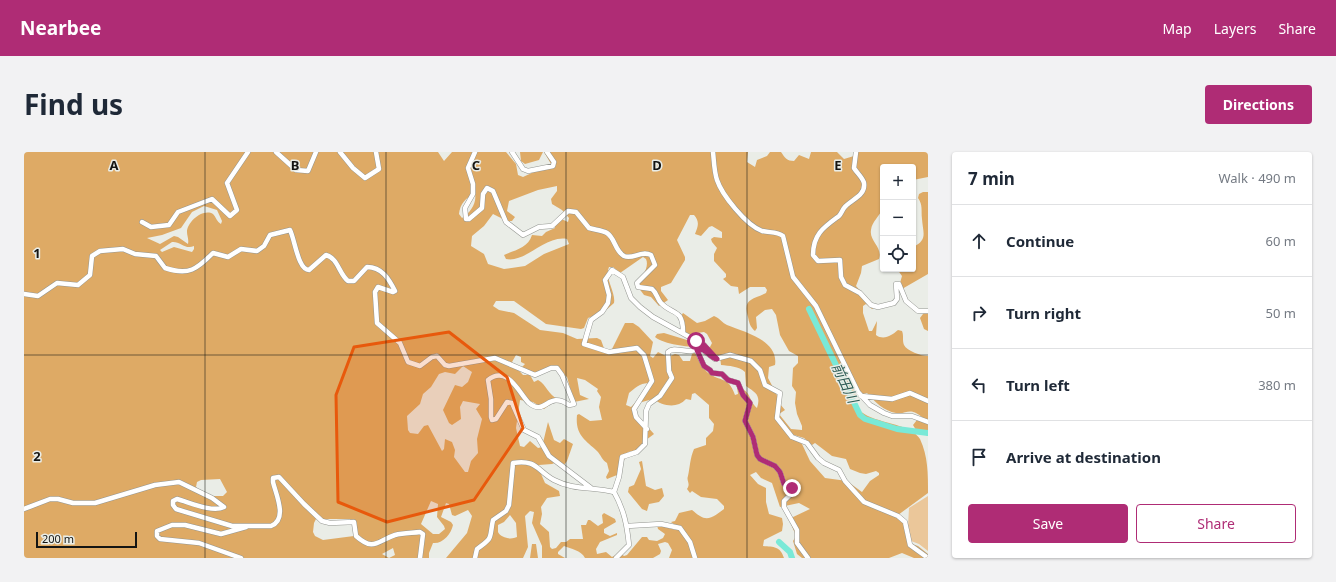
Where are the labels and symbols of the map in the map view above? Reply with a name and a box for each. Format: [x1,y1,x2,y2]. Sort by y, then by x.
text: A [110,156,119,174]
text: B [291,156,299,174]
text: C [472,156,480,174]
text: D [652,156,662,174]
text: E [834,156,842,174]
text: 1 [33,244,41,262]
route start [687,332,705,350]
water label: 前田川 [828,360,864,408]
text: 2 [33,447,41,465]
route end [783,479,801,497]
scale bar [36,530,137,549]

